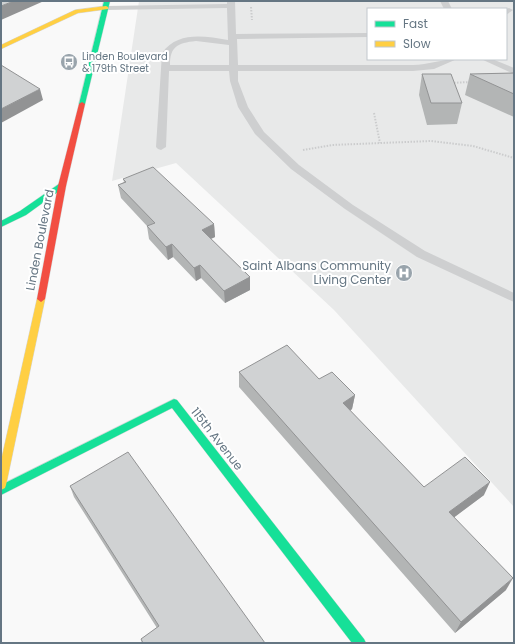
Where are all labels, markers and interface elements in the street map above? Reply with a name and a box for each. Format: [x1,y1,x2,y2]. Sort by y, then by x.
legend [367,8,507,60]
text: Fast [403,15,428,32]
text: Slow [403,35,431,52]
place label: Linden Boulevard & 179th Street [82,49,168,76]
bus stop icon: Linden Boulevard & 179th Street [59,52,79,72]
street label: Linden Boulevard [21,188,58,292]
place label: Saint Albans Community Living Center [242,257,392,288]
hospital icon: Saint Albans Community Living Center [394,263,414,283]
street label: 115th Avenue [187,404,247,474]

